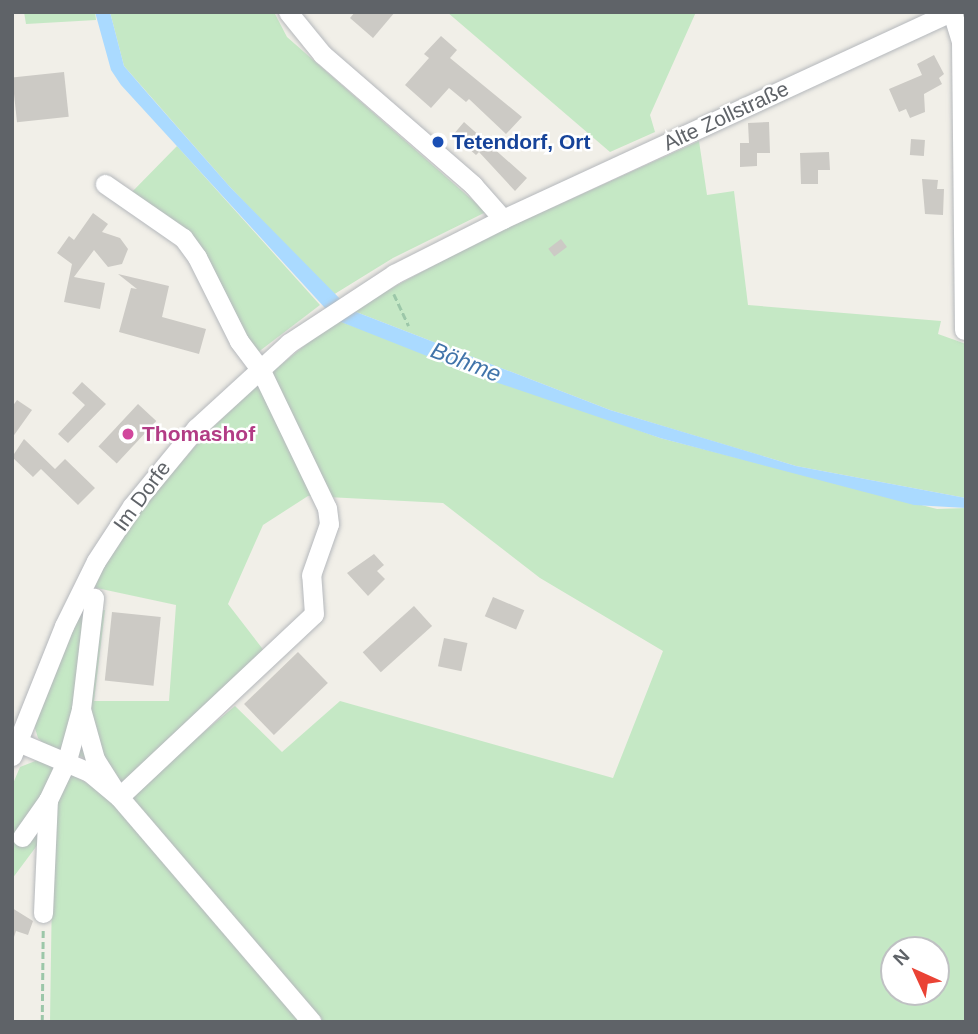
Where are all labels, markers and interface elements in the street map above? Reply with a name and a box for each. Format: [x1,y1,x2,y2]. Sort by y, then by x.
street label: Alte Zollstraße [659,76,793,156]
place label: Tetendorf, Ort [452,129,590,155]
marker: Tetendorf, Ort [430,134,446,150]
water label: Böhme [427,336,505,388]
place label: Thomashof [142,421,255,447]
marker: Thomashof [120,426,136,442]
street label: Im Dorfe [108,456,176,536]
north arrow [880,936,950,1006]
text: N [889,945,913,969]

